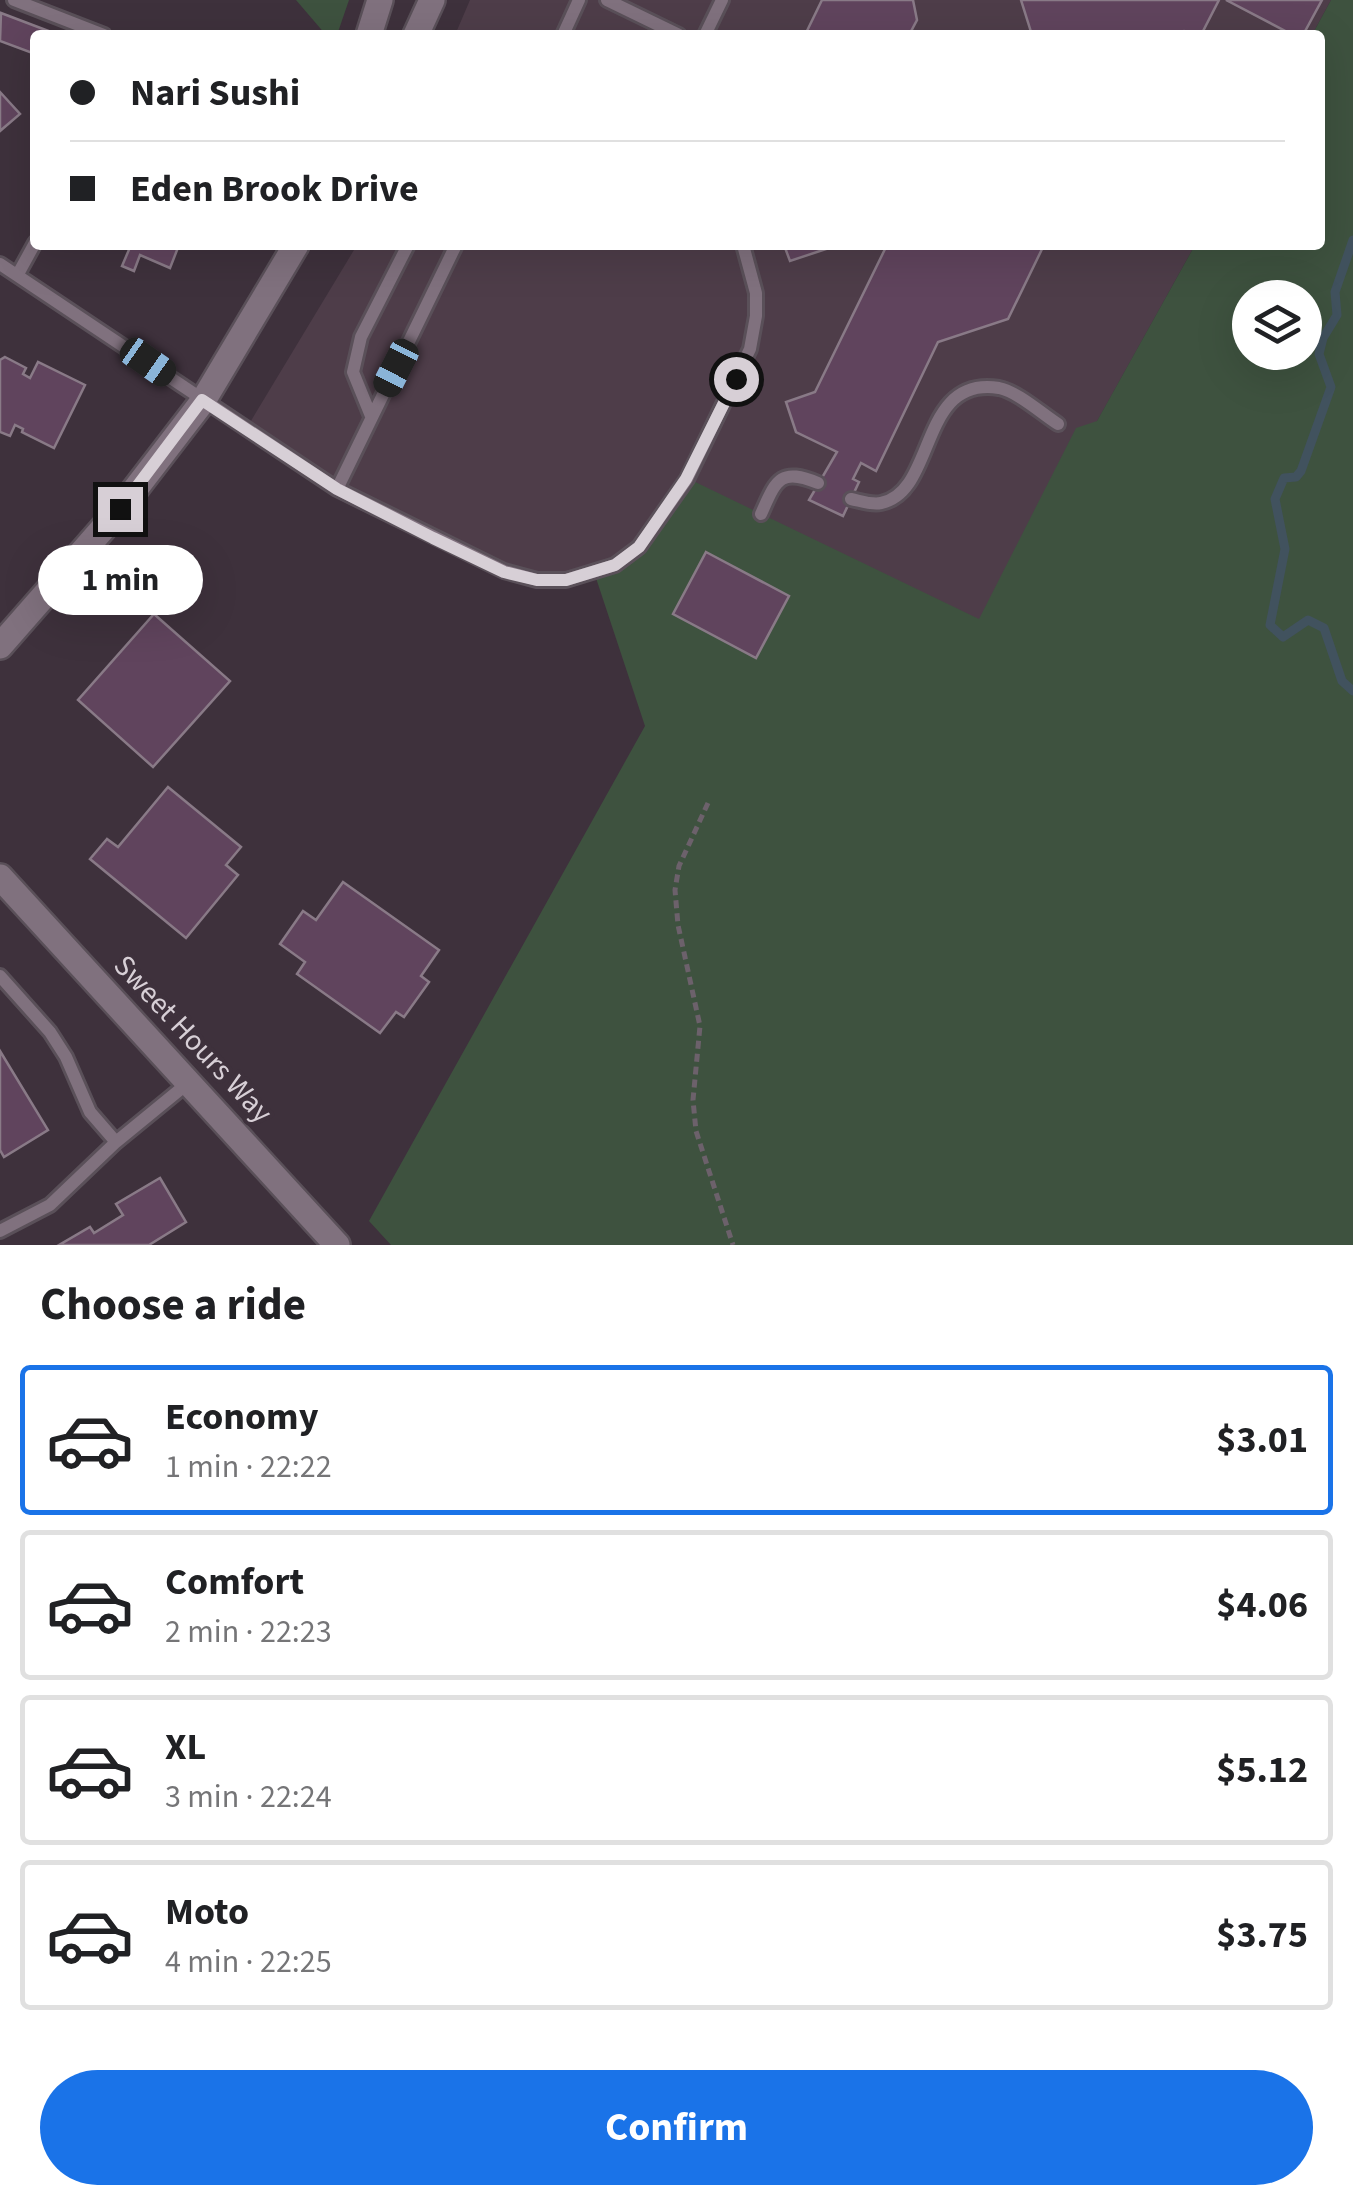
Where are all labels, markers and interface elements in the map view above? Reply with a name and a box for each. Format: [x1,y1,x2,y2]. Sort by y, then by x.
text: Nari Sushi [130,66,300,120]
text: Eden Brook Drive [130,162,419,216]
map controls [1232,280,1322,370]
button: layers [1232,280,1322,370]
car [115,333,181,391]
car [369,334,423,402]
route start [714,357,759,402]
route end [98,487,143,532]
callout: 1 min [38,544,202,614]
text: 1 min [82,557,159,603]
street label: Sweet Hours Way [104,945,282,1133]
text: Choose a ride [40,1273,306,1337]
text: Economy [165,1390,318,1444]
icon: car [45,1395,135,1485]
text: $3.01 [1216,1413,1308,1467]
text: 1 min · 22:22 [165,1444,332,1490]
text: Comfort [165,1555,304,1609]
icon: car [45,1560,135,1650]
text: $4.06 [1216,1578,1308,1632]
text: 2 min · 22:23 [165,1609,332,1655]
text: XL [165,1720,206,1774]
icon: car [45,1725,135,1815]
text: $5.12 [1216,1743,1308,1797]
text: 3 min · 22:24 [165,1774,332,1820]
text: Moto [165,1885,249,1939]
icon: car [45,1890,135,1980]
text: $3.75 [1216,1908,1308,1962]
text: 4 min · 22:25 [165,1939,332,1985]
button: Confirm [40,2070,1313,2185]

